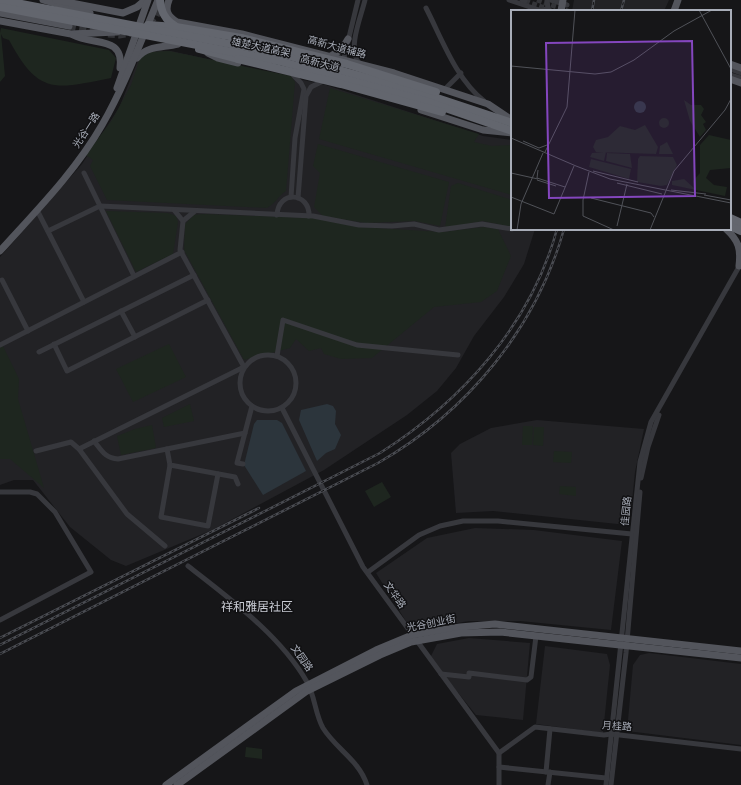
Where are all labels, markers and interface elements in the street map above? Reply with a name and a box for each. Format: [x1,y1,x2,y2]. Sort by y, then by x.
inset map [511,10,731,230]
street label: 高新大道辅路 [306,33,368,61]
street label: 雄楚大道高架 [230,34,292,60]
street label: 高新大道 [299,52,341,74]
street label: 光谷一路 [70,110,102,150]
street label: 佳园路 [618,495,634,527]
street label: 文华路 [381,579,409,611]
district label: 祥和雅居社区 [221,600,293,614]
street label: 光谷创业街 [405,612,457,634]
street label: 文园路 [288,642,316,674]
street label: 月桂路 [602,718,632,734]

